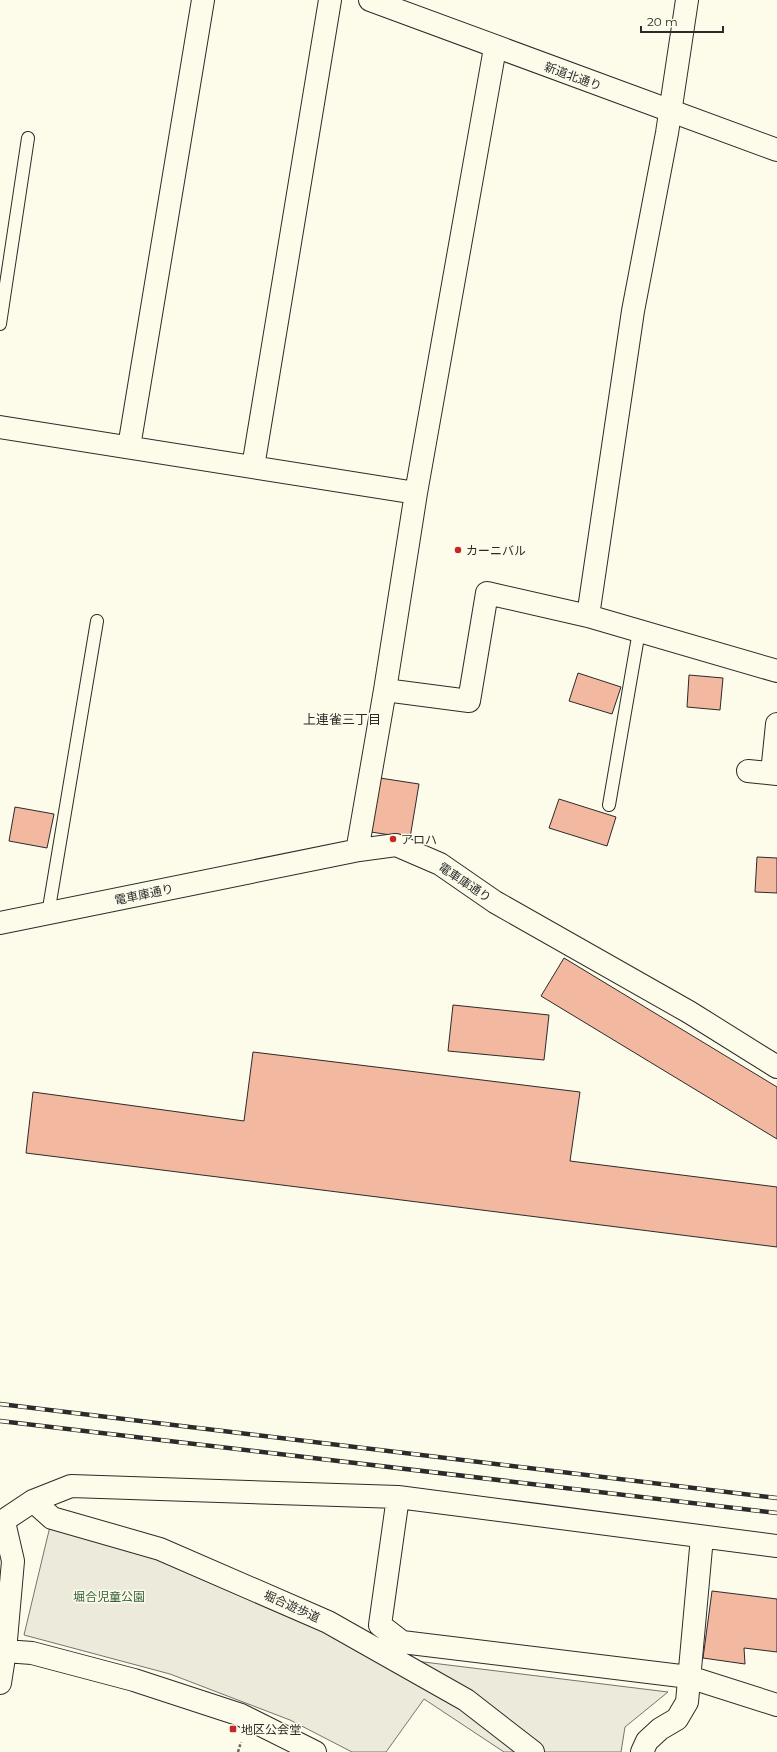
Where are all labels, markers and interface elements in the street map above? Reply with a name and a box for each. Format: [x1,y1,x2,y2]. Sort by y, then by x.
scale bar [641,8,723,34]
text: 20 m [647,14,678,29]
street label: 新道北通り [542,59,604,93]
place label: カーニバル [466,543,526,558]
marker: カーニバル [453,545,463,555]
district label: 上連雀三丁目 [303,711,381,727]
place label: アロハ [401,832,437,847]
marker: アロハ [388,834,398,844]
street label: 電車庫通り [436,859,494,905]
street label: 電車庫通り [113,880,175,908]
street label: 堀合遊歩道 [262,1587,322,1625]
park label: 堀合児童公園 [73,1589,145,1604]
place label: 地区公会堂 [241,1722,301,1737]
marker: 地区公会堂 [228,1724,238,1734]

